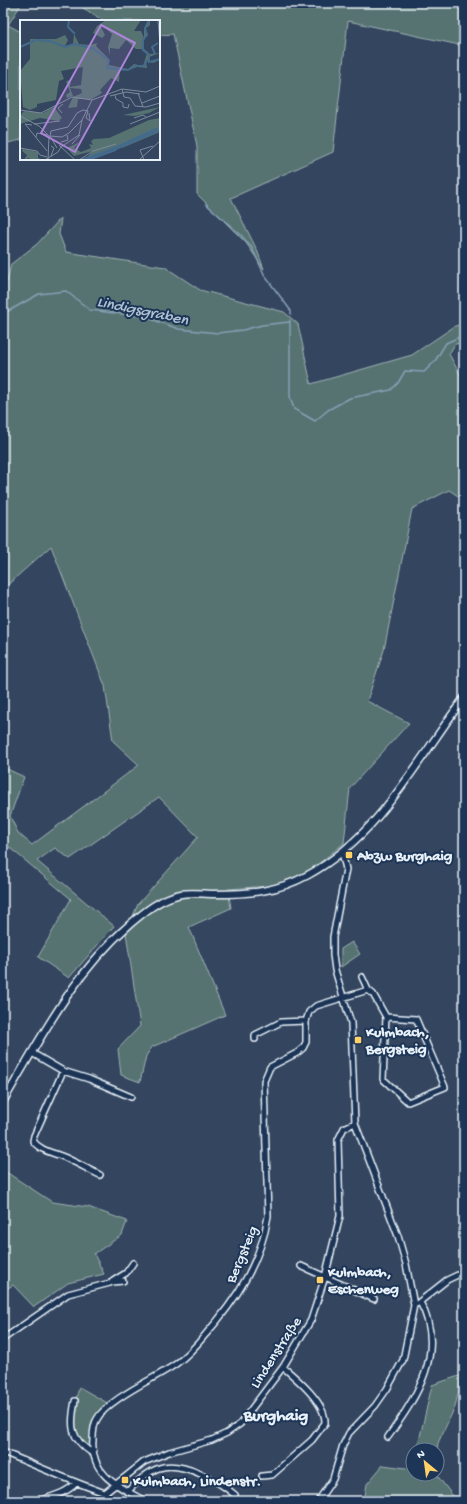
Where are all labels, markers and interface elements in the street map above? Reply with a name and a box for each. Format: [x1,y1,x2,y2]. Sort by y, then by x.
inset map [20,20,160,160]
water label: Lindigsgraben [95,293,190,331]
place label: Abzw Burghaig [356,848,453,866]
marker: Abzw Burghaig [344,850,354,860]
place label: Kulmbach, Bergsteig [365,1024,429,1059]
marker: Kulmbach, Bergsteig [353,1035,363,1045]
street label: Bergsteig [222,1223,263,1287]
place label: Kulmbach, Eschenweg [327,1264,399,1299]
marker: Kulmbach, Eschenweg [315,1275,325,1285]
street label: Lindenstraße [247,1314,307,1392]
district label: Burghaig [243,1407,308,1427]
north arrow [405,1442,445,1482]
text: N [415,1448,427,1462]
place label: Kulmbach, Lindenstr. [132,1473,261,1491]
marker: Kulmbach, Lindenstr. [120,1475,130,1485]

